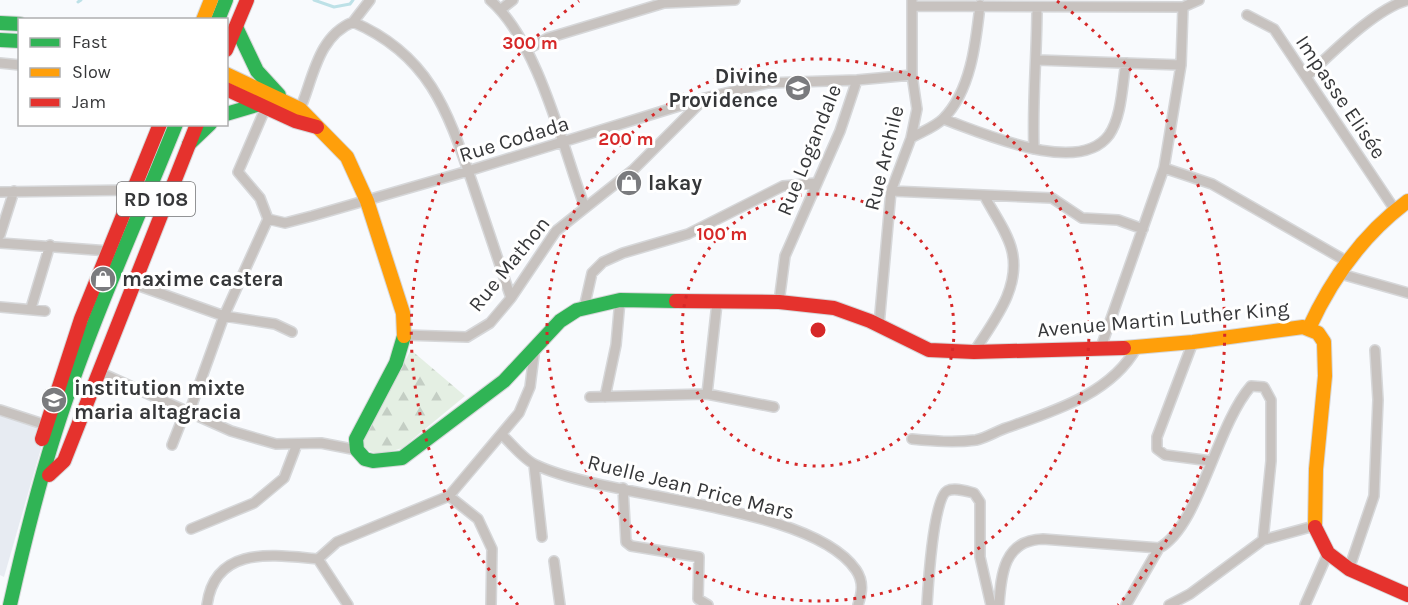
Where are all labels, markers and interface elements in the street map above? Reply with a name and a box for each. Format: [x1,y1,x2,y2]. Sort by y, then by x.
legend [18,18,228,126]
text: Fast [72,31,107,53]
street label: Impasse Elisée [1291,31,1391,163]
text: 300 m [502,32,558,54]
text: Slow [72,61,111,83]
place label: Divine Providence [669,64,778,112]
school or university icon: Divine Providence [783,73,813,103]
street label: Rue Logandale [772,81,846,219]
text: Jam [72,91,106,113]
street label: Rue Archile [859,103,909,213]
street label: Rue Codada [456,111,572,167]
text: 200 m [598,128,654,150]
shop icon: lakay [614,168,644,198]
place label: lakay [648,171,702,195]
road number: RD 108 [117,182,195,216]
street label: Rue Mathon [463,212,555,316]
text: 100 m [697,223,747,245]
shop icon: maxime castera [88,264,118,294]
place label: maxime castera [122,267,284,291]
street label: Avenue Martin Luther King [1036,296,1290,342]
centre of rings [808,320,828,340]
place label: institution mixte maria altagracia [74,376,245,424]
school or university icon: institution mixte maria altagracia [39,385,69,415]
street label: Ruelle Jean Price Mars [585,450,797,524]

